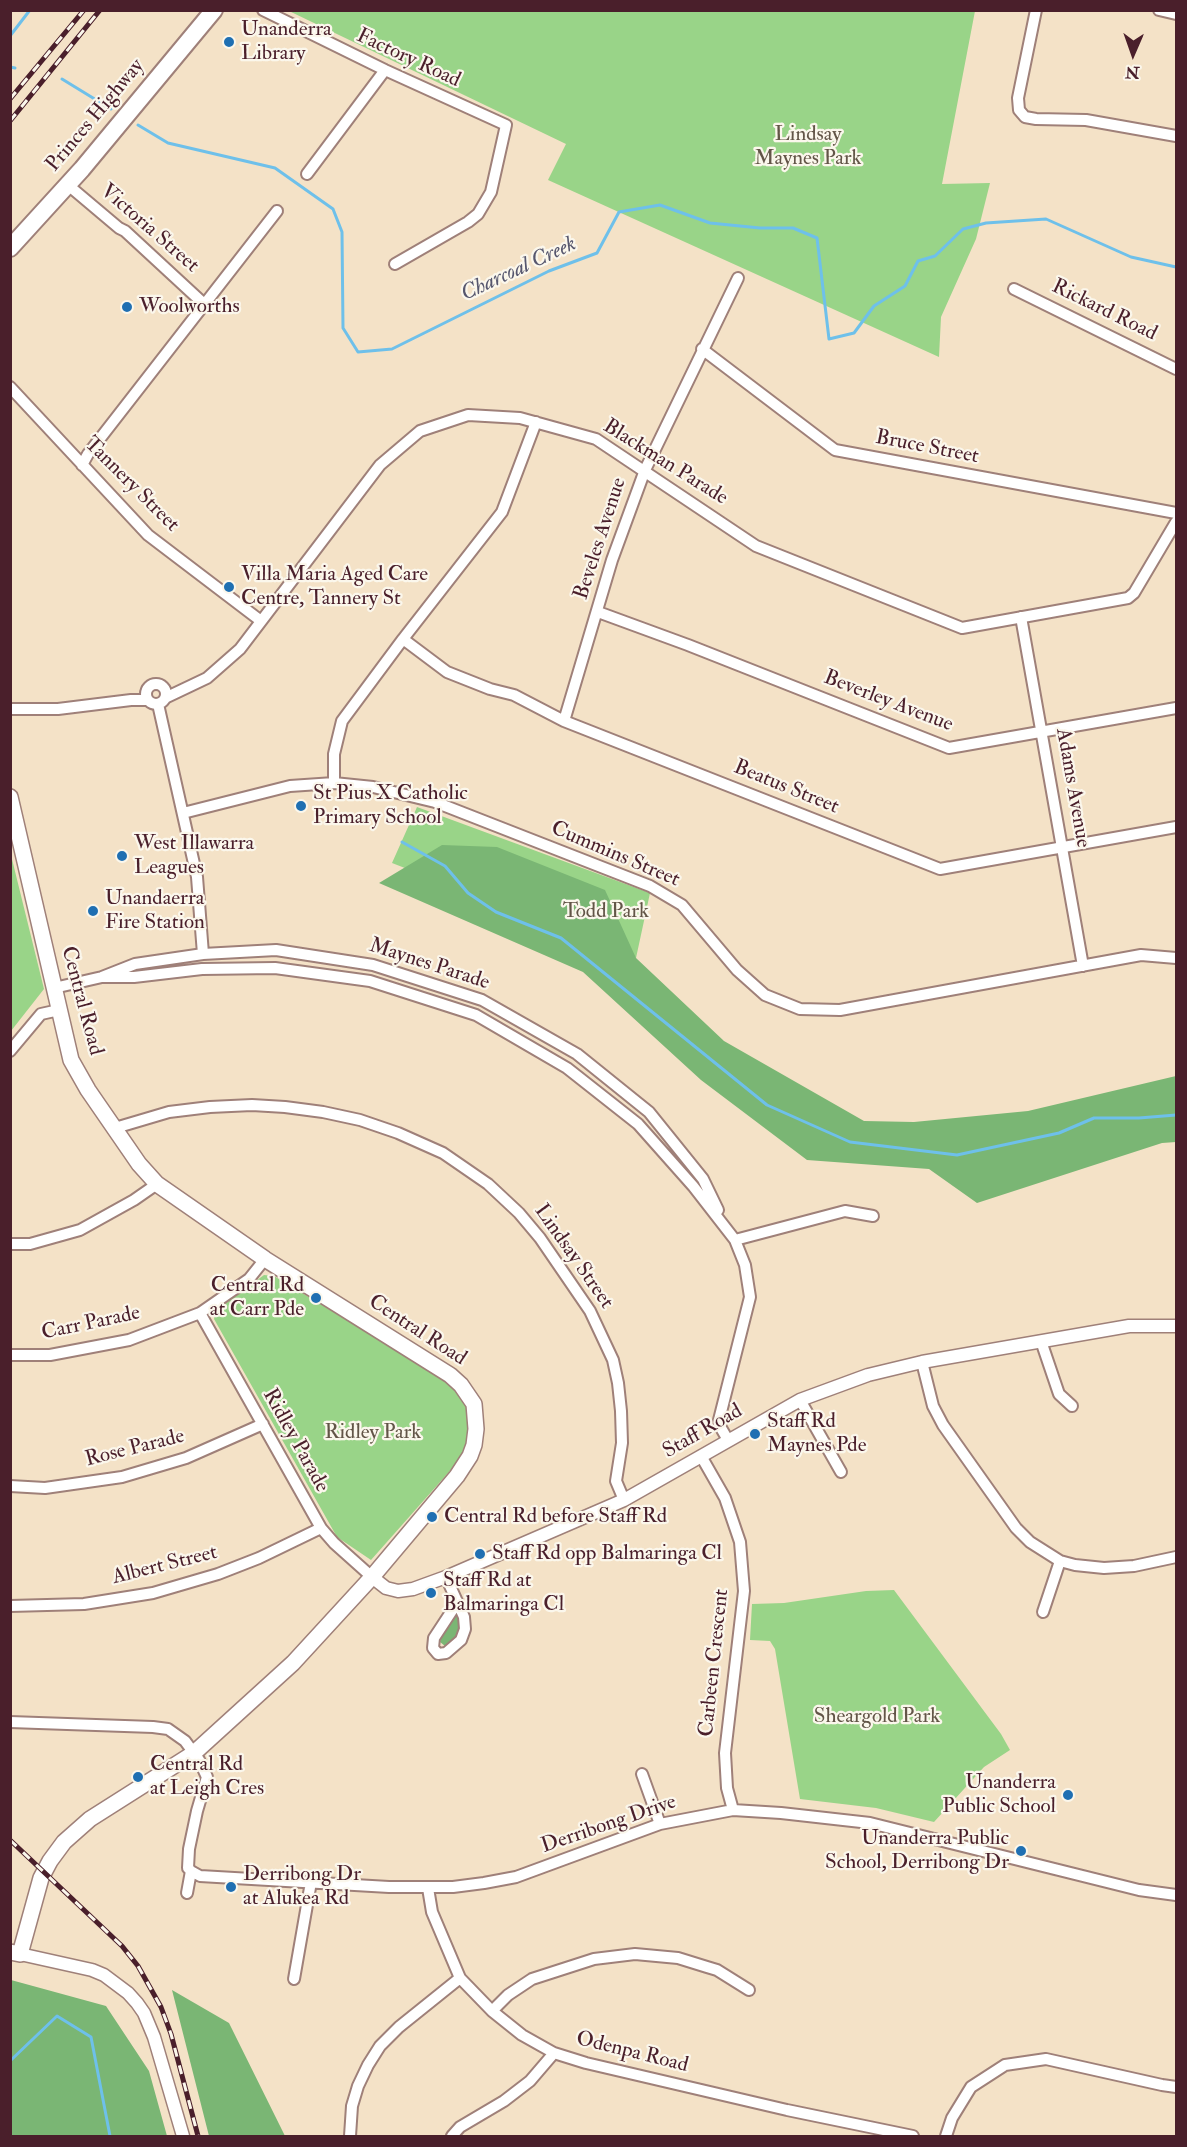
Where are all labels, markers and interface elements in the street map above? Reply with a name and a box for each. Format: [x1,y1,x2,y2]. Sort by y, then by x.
place label: Unanderra Library [241,17,332,67]
street label: Factory Road [352,24,464,94]
north arrow [1103,24,1163,84]
marker: Unanderra Library [222,35,236,49]
street label: Princes Highway [41,54,151,178]
text: N [1125,62,1140,82]
park label: Lindsay Maynes Park [754,122,862,172]
street label: Victoria Street [94,179,204,279]
water label: Charcoal Creek [457,232,581,308]
street label: Rickard Road [1047,275,1161,347]
place label: Woolworths [139,294,240,320]
marker: Woolworths [120,300,134,314]
street label: Blackman Parade [598,415,732,511]
street label: Bruce Street [873,426,981,470]
street label: Tannery Street [78,432,184,538]
street label: Beveles Avenue [569,475,633,603]
place label: Villa Maria Aged Care Centre, Tannery St [241,562,428,612]
marker: Villa Maria Aged Care Centre, Tannery St [222,580,236,594]
street label: Beverley Avenue [820,666,956,738]
street label: Adams Avenue [1049,726,1095,850]
street label: Beatus Street [730,756,842,820]
place label: St Pius X Catholic Primary School [313,781,468,831]
marker: St Pius X Catholic Primary School [294,799,308,813]
street label: Cummins Street [547,817,683,893]
place label: West Illawarra Leagues [134,831,254,881]
marker: West Illawarra Leagues [115,849,129,863]
place label: Unandaerra Fire Station [105,886,205,936]
park label: Todd Park [563,899,649,925]
marker: Unandaerra Fire Station [86,904,100,918]
street label: Maynes Parade [366,934,492,996]
street label: Central Road [54,944,108,1058]
street label: Lindsay Street [528,1200,618,1314]
place label: Central Rd at Carr Pde [210,1273,304,1323]
street label: Central Road [363,1290,471,1372]
marker: Central Rd at Carr Pde [309,1291,323,1305]
street label: Carr Parade [39,1301,143,1347]
street label: Ridley Parade [256,1385,334,1497]
street label: Staff Road [659,1399,747,1465]
place label: Staff Rd Maynes Pde [767,1409,866,1459]
park label: Ridley Park [325,1420,421,1446]
street label: Rose Parade [83,1425,187,1473]
marker: Staff Rd Maynes Pde [748,1427,762,1441]
place label: Central Rd before Staff Rd [444,1504,667,1530]
marker: Central Rd before Staff Rd [425,1510,439,1524]
street label: Albert Street [110,1541,220,1591]
place label: Staff Rd opp Balmaringa Cl [492,1541,722,1567]
marker: Staff Rd opp Balmaringa Cl [473,1547,487,1561]
place label: Staff Rd at Balmaringa Cl [443,1568,564,1618]
marker: Staff Rd at Balmaringa Cl [424,1586,438,1600]
street label: Carbeen Crescent [695,1588,735,1738]
park label: Sheargold Park [814,1704,940,1730]
place label: Central Rd at Leigh Cres [150,1752,264,1802]
marker: Central Rd at Leigh Cres [131,1770,145,1784]
place label: Unanderra Public School [942,1770,1056,1820]
marker: Unanderra Public School [1061,1788,1075,1802]
street label: Derribong Drive [538,1790,680,1860]
place label: Unanderra Public School, Derribong Dr [825,1826,1009,1876]
marker: Unanderra Public School, Derribong Dr [1014,1844,1028,1858]
place label: Derribong Dr at Alukea Rd [243,1862,361,1912]
marker: Derribong Dr at Alukea Rd [224,1880,238,1894]
street label: Odenpa Road [573,2027,691,2079]

